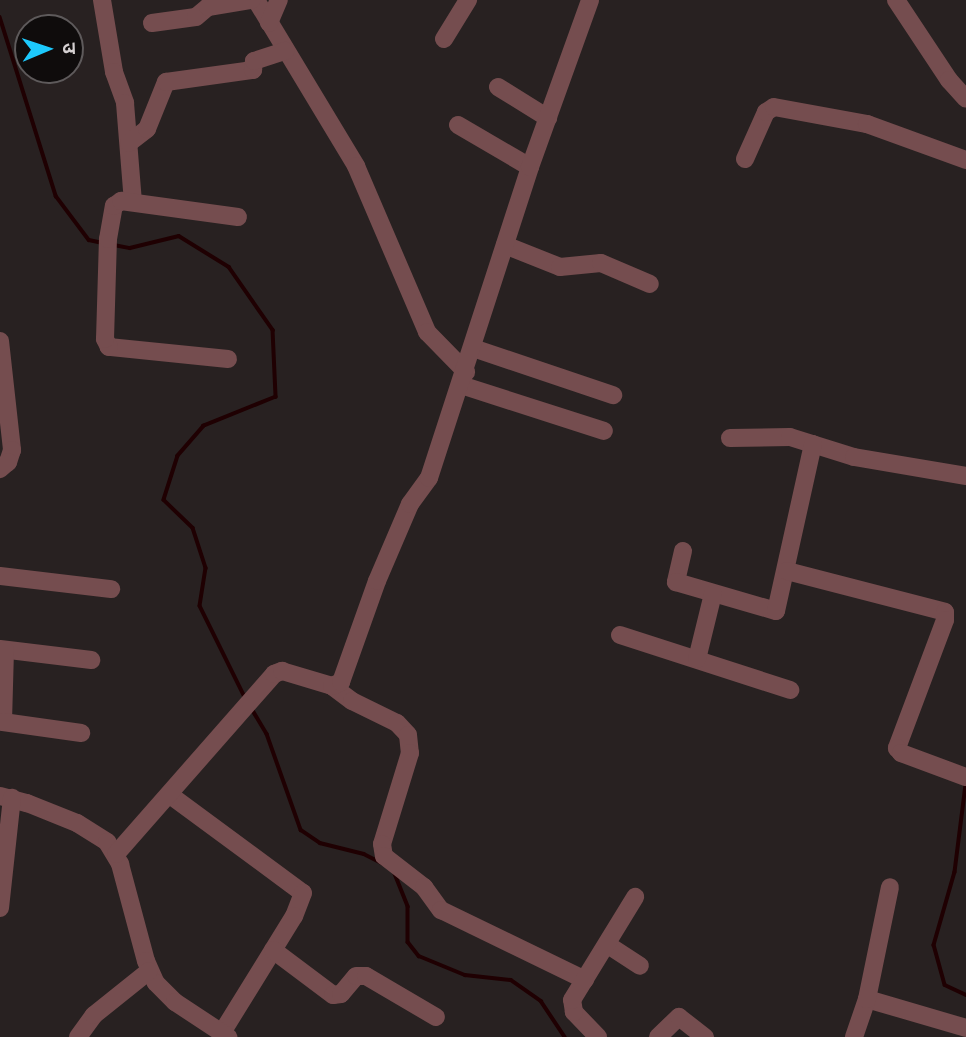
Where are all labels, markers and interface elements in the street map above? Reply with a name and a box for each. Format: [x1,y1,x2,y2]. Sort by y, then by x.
north arrow [14,14,84,84]
text: उ [55,42,82,54]

